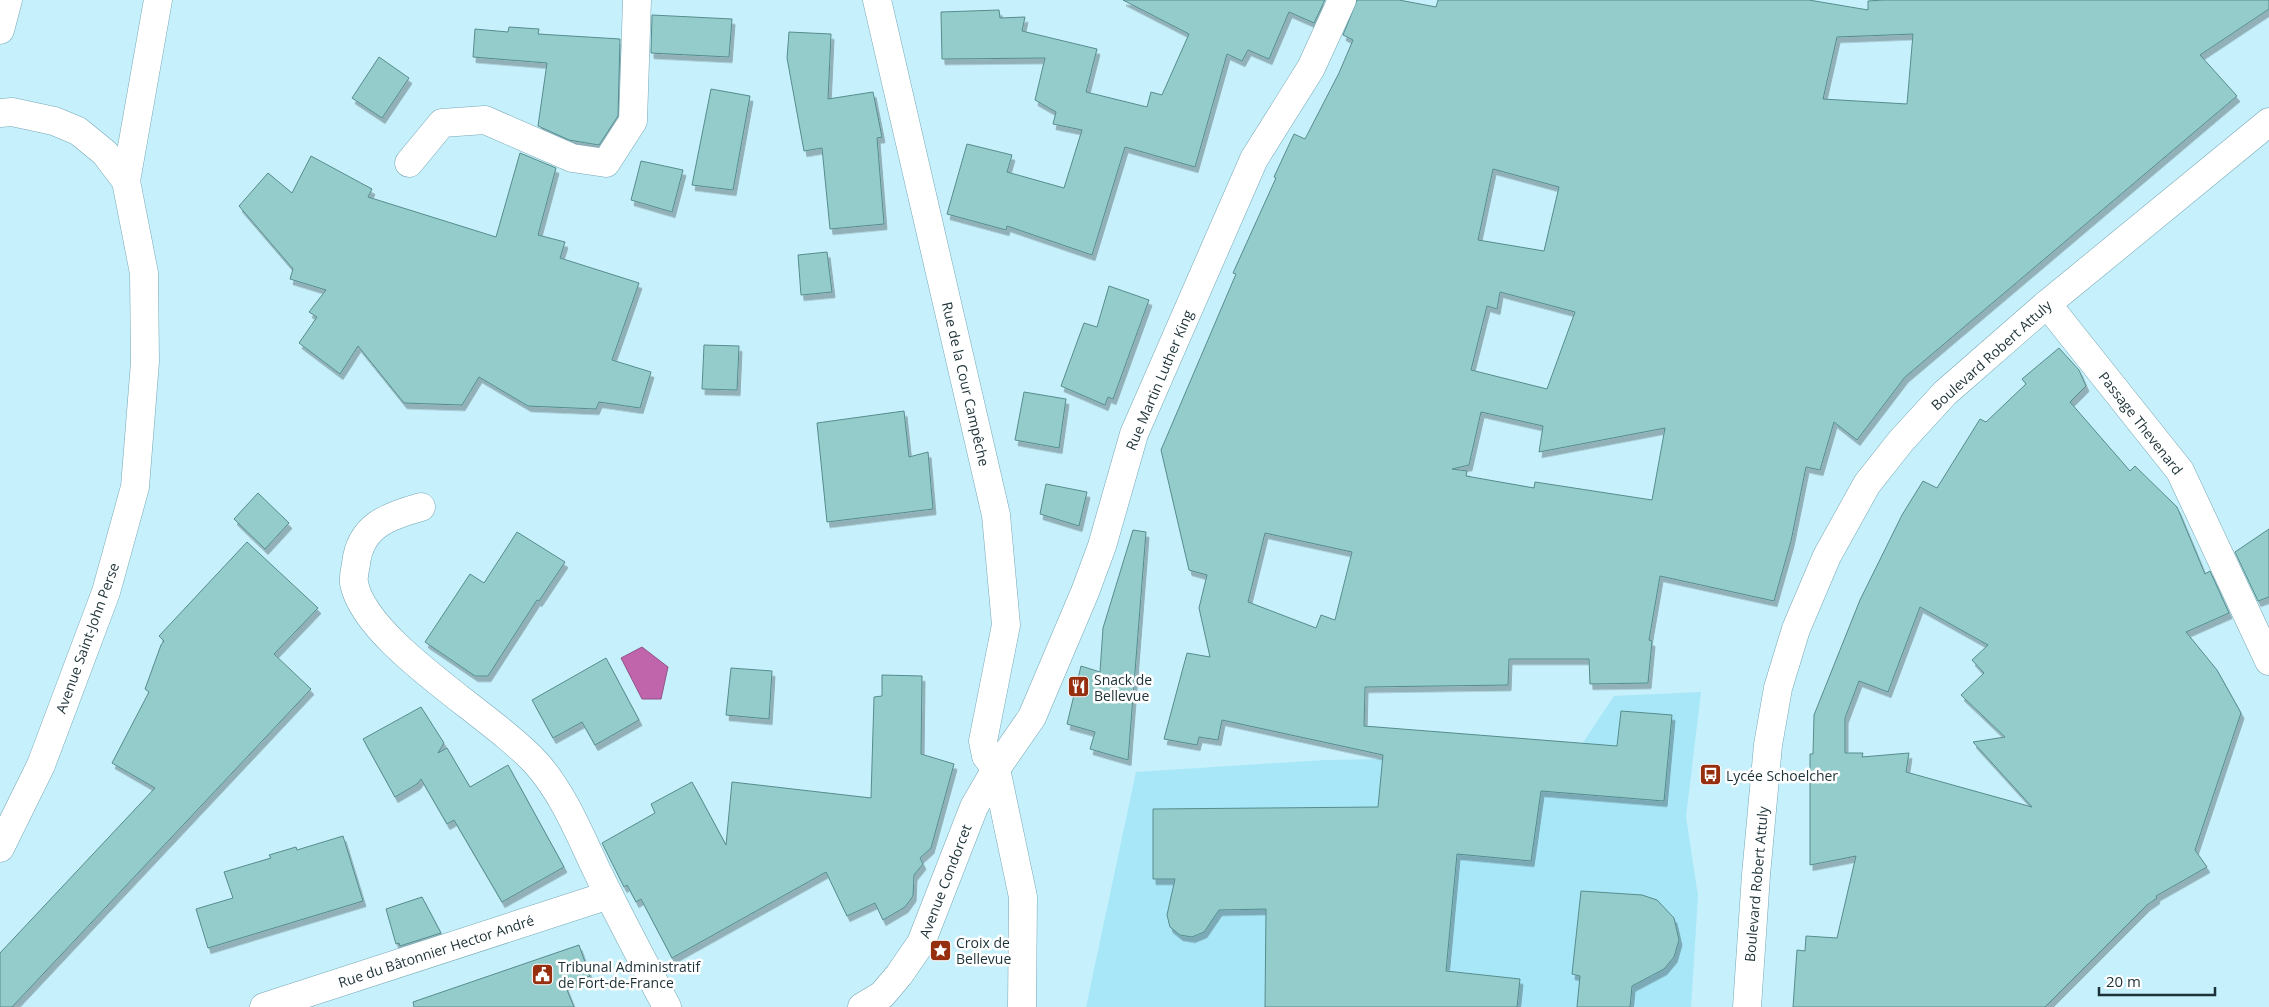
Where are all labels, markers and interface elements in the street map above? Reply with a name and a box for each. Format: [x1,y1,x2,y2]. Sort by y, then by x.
street label: Boulevard Robert Attuly [1927,295,2056,414]
street label: Rue de la Cour Campêche [938,300,994,468]
street label: Rue Martin Luther King [1121,307,1197,453]
street label: Passage Thevenard [2095,367,2187,479]
street label: Avenue Saint-John Perse [51,560,123,716]
place label: Snack de Bellevue [1094,670,1152,705]
restaurant icon: Snack de Bellevue [1066,675,1090,699]
bus stop icon: Lycée Schoelcher [1698,763,1722,787]
place label: Lycée Schoelcher [1726,766,1838,785]
street label: Boulevard Robert Attuly [1740,805,1772,963]
street label: Avenue Condorcet [915,821,975,941]
street label: Rue du Bâtonnier Hector André [336,910,537,992]
place label: Croix de Bellevue [956,933,1011,968]
place icon: Croix de Bellevue [928,938,952,962]
place label: Tribunal Administratif de Fort-de-France [558,957,701,992]
public building icon: Tribunal Administratif de Fort-de-France [530,962,554,986]
scale bar [2099,964,2215,996]
text: 20 m [2106,971,2141,991]

